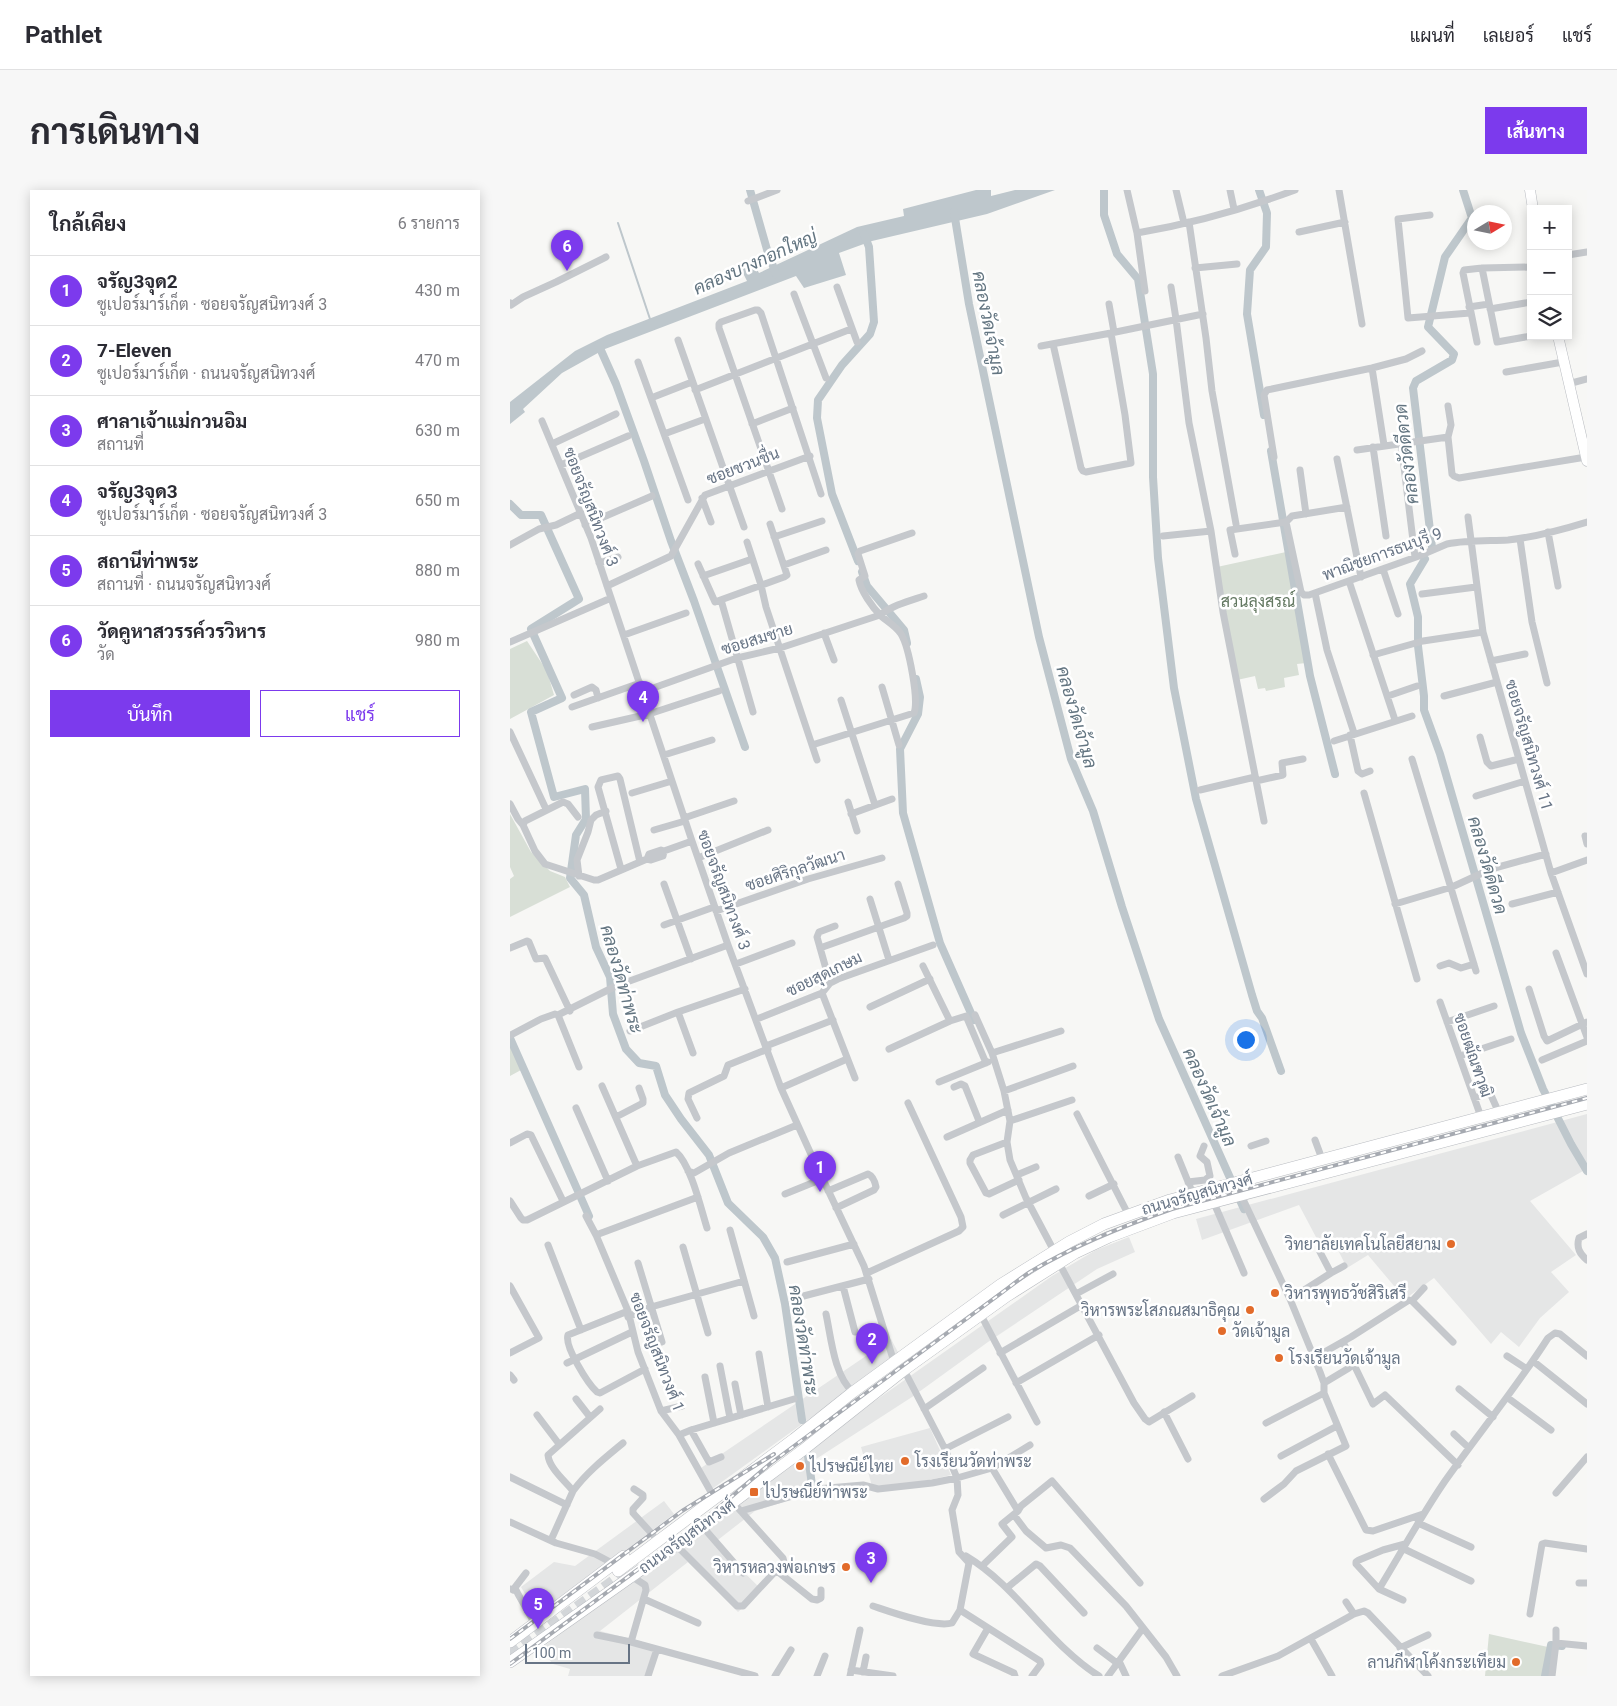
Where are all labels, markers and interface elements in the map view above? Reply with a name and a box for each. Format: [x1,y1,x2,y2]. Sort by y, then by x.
text: Pathlet [25,21,102,49]
text: แผนที่ [1410,25,1455,46]
text: เลเยอร์ [1483,25,1534,46]
text: แชร์ [1562,25,1592,46]
button: เส้นทาง [1485,107,1587,154]
text: การเดินทาง [30,112,200,153]
north arrow [1467,205,1512,250]
map controls [1527,205,1572,340]
button: + [1527,205,1572,250]
text: ใกล้เคียง [50,212,126,236]
text: 6 รายการ [398,214,460,233]
water label: คลองบางกอกใหญ่ [689,223,821,300]
pin: 6 [551,230,583,271]
button: − [1527,250,1572,295]
water label: คลองวัดเจ้ามูล [966,269,1010,377]
text: จรัญ3จุด2 [97,270,178,293]
text: 1 [61,281,71,300]
text: 430 m [415,281,460,300]
text: ซูเปอร์มาร์เก็ต · ซอยจรัญสนิทวงศ์ 3 [97,295,327,314]
button: layers [1527,295,1572,340]
text: 7-Eleven [97,339,172,362]
text: 2 [61,351,71,370]
text: 470 m [415,351,460,370]
text: ซูเปอร์มาร์เก็ต · ถนนจรัญสนิทวงศ์ [97,364,315,383]
water label: คลองวัดดีดวด [1387,403,1423,506]
text: ศาลาเจ้าแม่กวนอิม [97,410,247,433]
text: 3 [61,421,71,440]
text: 630 m [415,421,460,440]
text: สถานที่ [97,435,144,454]
street label: ซอยชวนชื่น [702,439,782,489]
street label: ซอยจรัญสนิทวงศ์ 3 [559,444,625,569]
text: จรัญ3จุด3 [97,480,178,503]
text: 4 [61,491,71,510]
text: 650 m [415,491,460,510]
text: ซูเปอร์มาร์เก็ต · ซอยจรัญสนิทวงศ์ 3 [97,505,327,524]
street label: พาณิชยการธนบุรี 9 [1319,522,1445,586]
text: สถานีท่าพระ [97,550,198,573]
text: 5 [61,561,71,580]
text: 880 m [415,561,460,580]
text: สถานที่ · ถนนจรัญสนิทวงศ์ [97,575,271,594]
park label: สวนลุงสรณ์ [1221,589,1295,613]
street label: ซอยสมชาย [719,619,795,659]
text: วัดคูหาสวรรค์วรวิหาร [97,620,266,643]
text: 6 [61,631,71,650]
text: 980 m [415,631,460,650]
text: วัด [97,645,115,664]
water label: คลองวัดเจ้ามูล [1049,663,1103,772]
street label: ซอยจรัญสนิทวงศ์ 11 [1501,676,1560,813]
pin: 4 [627,681,659,722]
button: บันทึก [50,690,250,737]
button: แชร์ [260,690,460,737]
water label: คลองวัดดีดวด [1464,813,1514,916]
street label: ซอยจรัญสนิทวงศ์ 3 [693,826,757,953]
street label: ซอยศิริกุลวัฒนา [742,844,848,897]
water label: คลองวัดท่าพระ [597,922,649,1036]
street label: ซอยสุดเกษม [783,947,866,1002]
street label: ซอยฒัณฑวุฒิ [1448,1010,1497,1100]
your location [1233,1027,1259,1053]
water label: คลองวัดเจ้ามูล [1176,1044,1242,1151]
pin: 1 [804,1151,836,1192]
street label: ถนนจรัญสนิทวงศ์ [1138,1166,1255,1219]
place label: วิทยาลัยเทคโนโลยีสยาม [1284,1233,1441,1254]
marker: วิทยาลัยเทคโนโลยีสยาม [1445,1238,1457,1250]
place label: วิหารพุทธวัชสิริเสรี [1284,1282,1407,1305]
water label: คลองวัดท่าพระ [785,1283,824,1397]
marker: วิหารพุทธวัชสิริเสรี [1269,1287,1281,1299]
street label: ซอยจรัญสนิทวงศ์ 1 [625,1289,691,1414]
place label: วิหารพระโสภณสมาธิคุณ [1080,1299,1240,1322]
marker: วิหารพระโสภณสมาธิคุณ [1244,1304,1256,1316]
place label: วัดเจ้ามูล [1232,1321,1290,1343]
pin: 2 [856,1323,888,1364]
marker: วัดเจ้ามูล [1216,1325,1228,1337]
place label: โรงเรียนวัดเจ้ามูล [1288,1347,1401,1370]
marker: โรงเรียนวัดเจ้ามูล [1273,1352,1285,1364]
place label: โรงเรียนวัดท่าพระ [914,1450,1032,1471]
place label: ไปรษณีย์ไทย [808,1454,894,1476]
marker: โรงเรียนวัดท่าพระ [899,1455,911,1467]
marker: ไปรษณีย์ไทย [794,1460,806,1472]
place label: ไปรษณีย์ท่าพระ [762,1480,868,1502]
marker: ไปรษณีย์ท่าพระ [748,1486,760,1498]
street label: ถนนจรัญสนิทวงศ์ [633,1492,739,1577]
pin: 3 [855,1542,887,1583]
place label: วิหารหลวงพ่อเกษร [713,1557,836,1577]
marker: วิหารหลวงพ่อเกษร [840,1561,852,1573]
pin: 5 [522,1588,554,1629]
scale bar [525,1641,630,1664]
text: 100 m [532,1645,571,1661]
place label: ลานกีฬาโค้งกระเทียม [1367,1651,1506,1672]
marker: ลานกีฬาโค้งกระเทียม [1510,1656,1522,1668]

